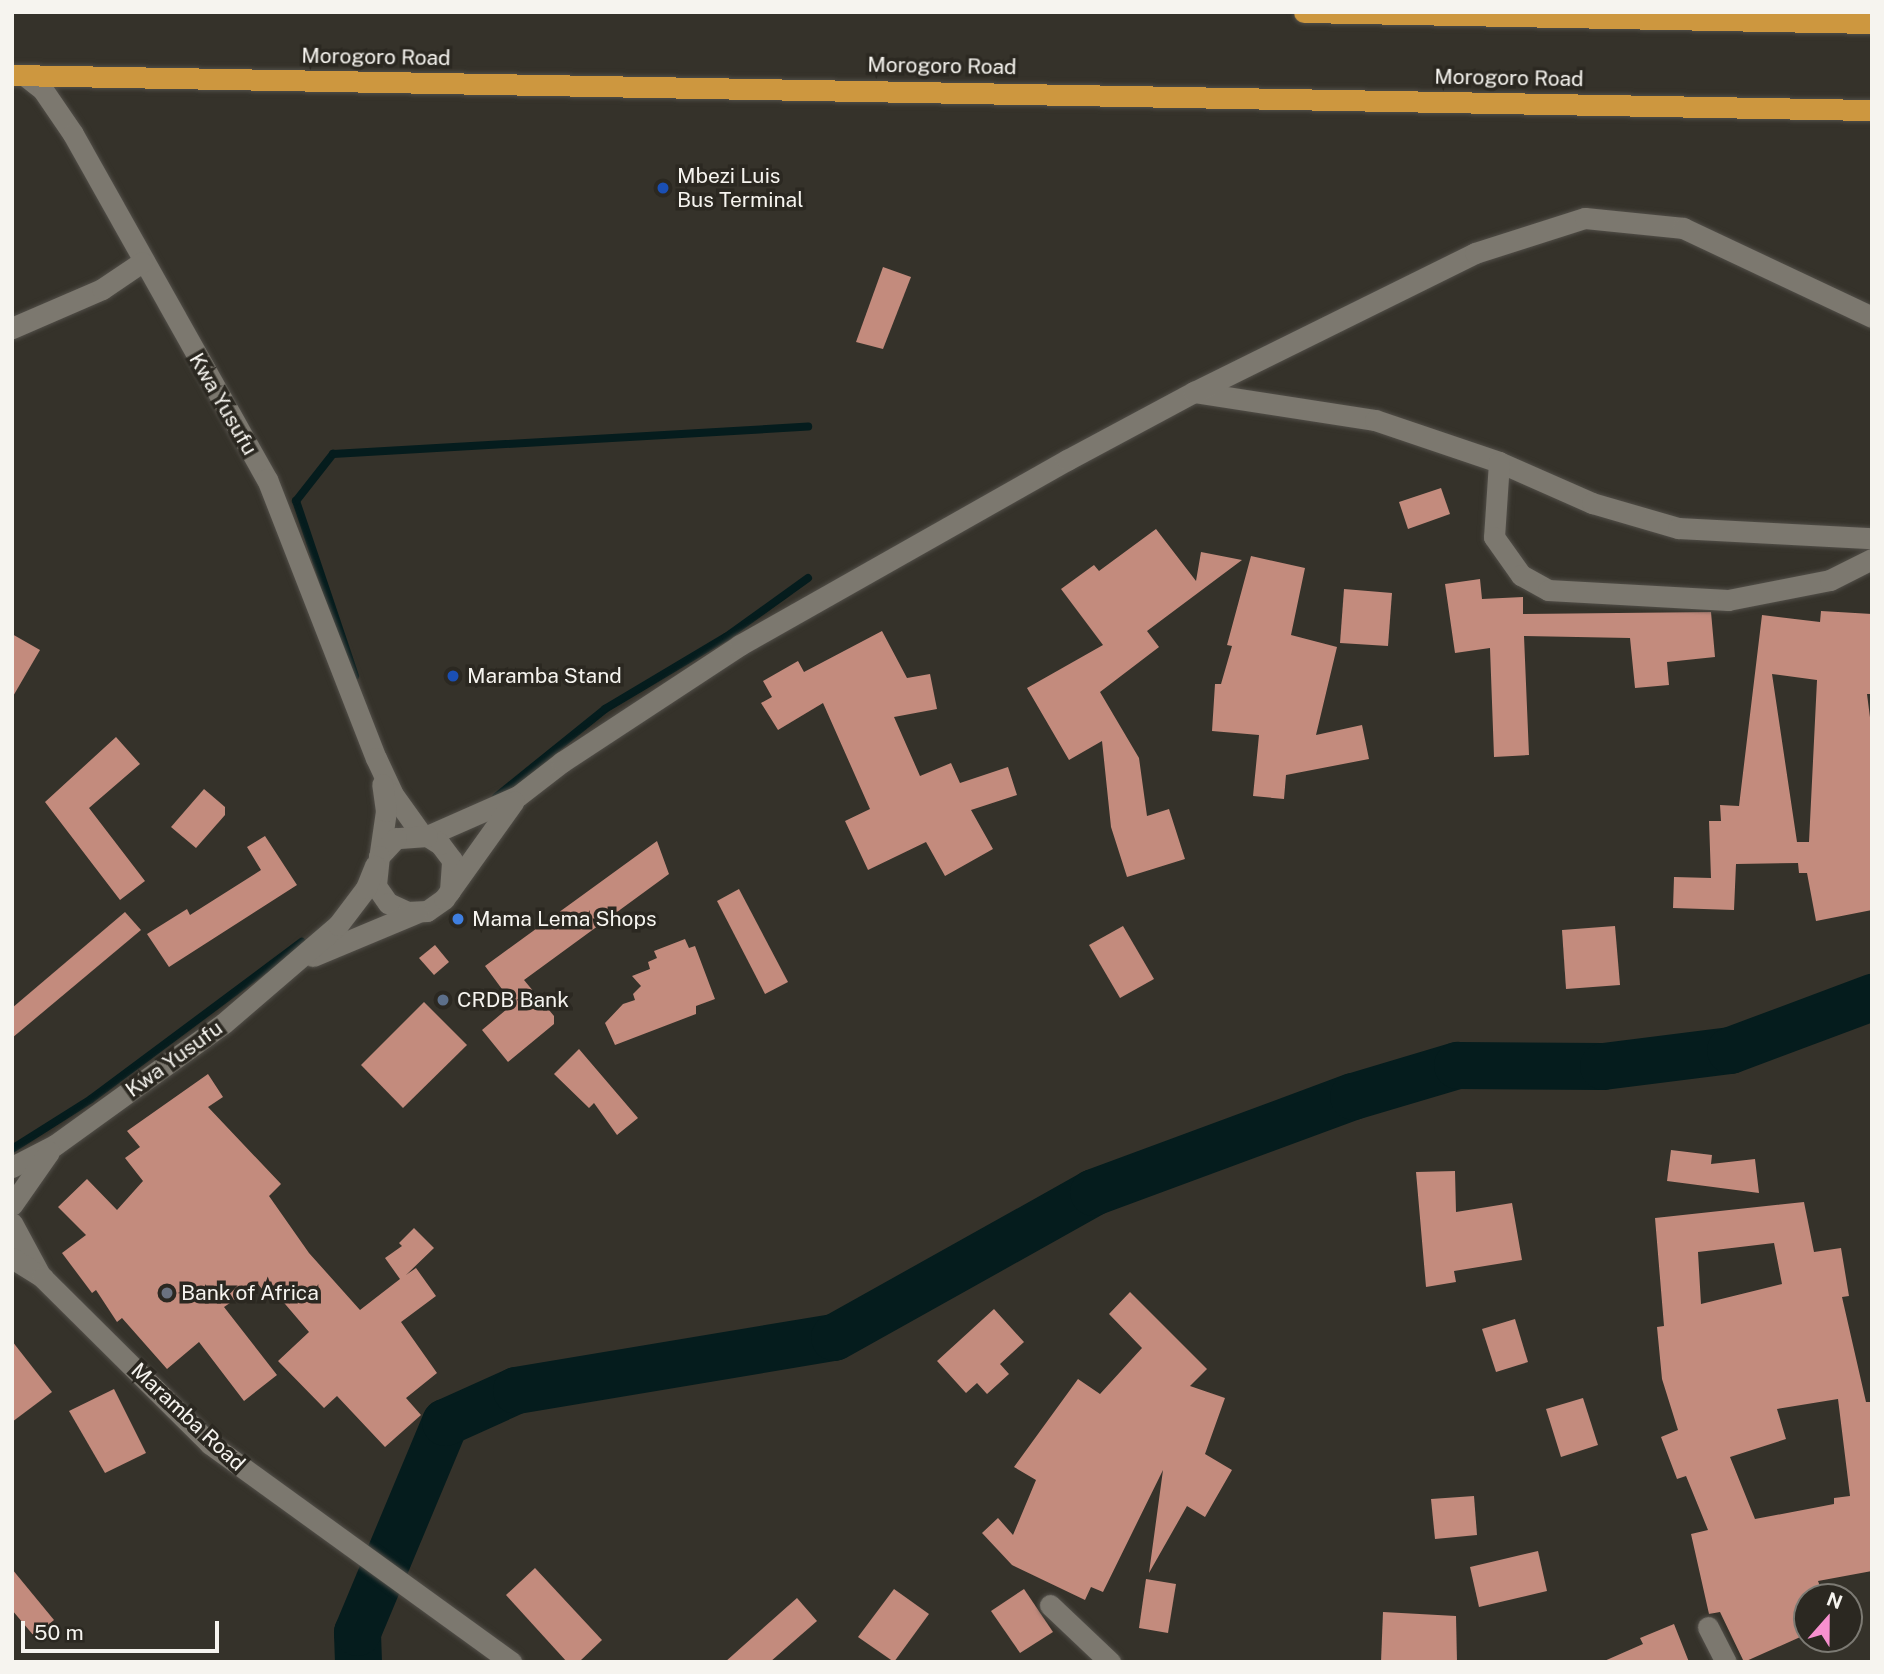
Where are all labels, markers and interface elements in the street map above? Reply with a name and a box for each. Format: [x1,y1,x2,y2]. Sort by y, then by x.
street label: Morogoro Road [301,43,451,71]
street label: Morogoro Road [867,52,1017,80]
street label: Morogoro Road [1434,64,1584,92]
place label: Mbezi Luis Bus Terminal [677,163,804,213]
marker: Mbezi Luis Bus Terminal [655,180,671,196]
street label: Kwa Yusufu [184,349,262,459]
place label: Maramba Stand [467,663,622,689]
marker: Maramba Stand [445,668,461,684]
place label: Mama Lema Shops [472,906,657,932]
marker: Mama Lema Shops [450,911,466,927]
place label: CRDB Bank [457,987,569,1013]
marker: CRDB Bank [435,992,451,1008]
street label: Kwa Yusufu [121,1015,227,1103]
place label: Bank of Africa [181,1280,319,1306]
marker: Bank of Africa [159,1285,175,1301]
street label: Maramba Road [126,1358,250,1476]
north arrow [1793,1583,1863,1653]
text: N [1824,1587,1846,1613]
scale bar [24,1608,222,1652]
text: 50 m [34,1620,84,1645]

